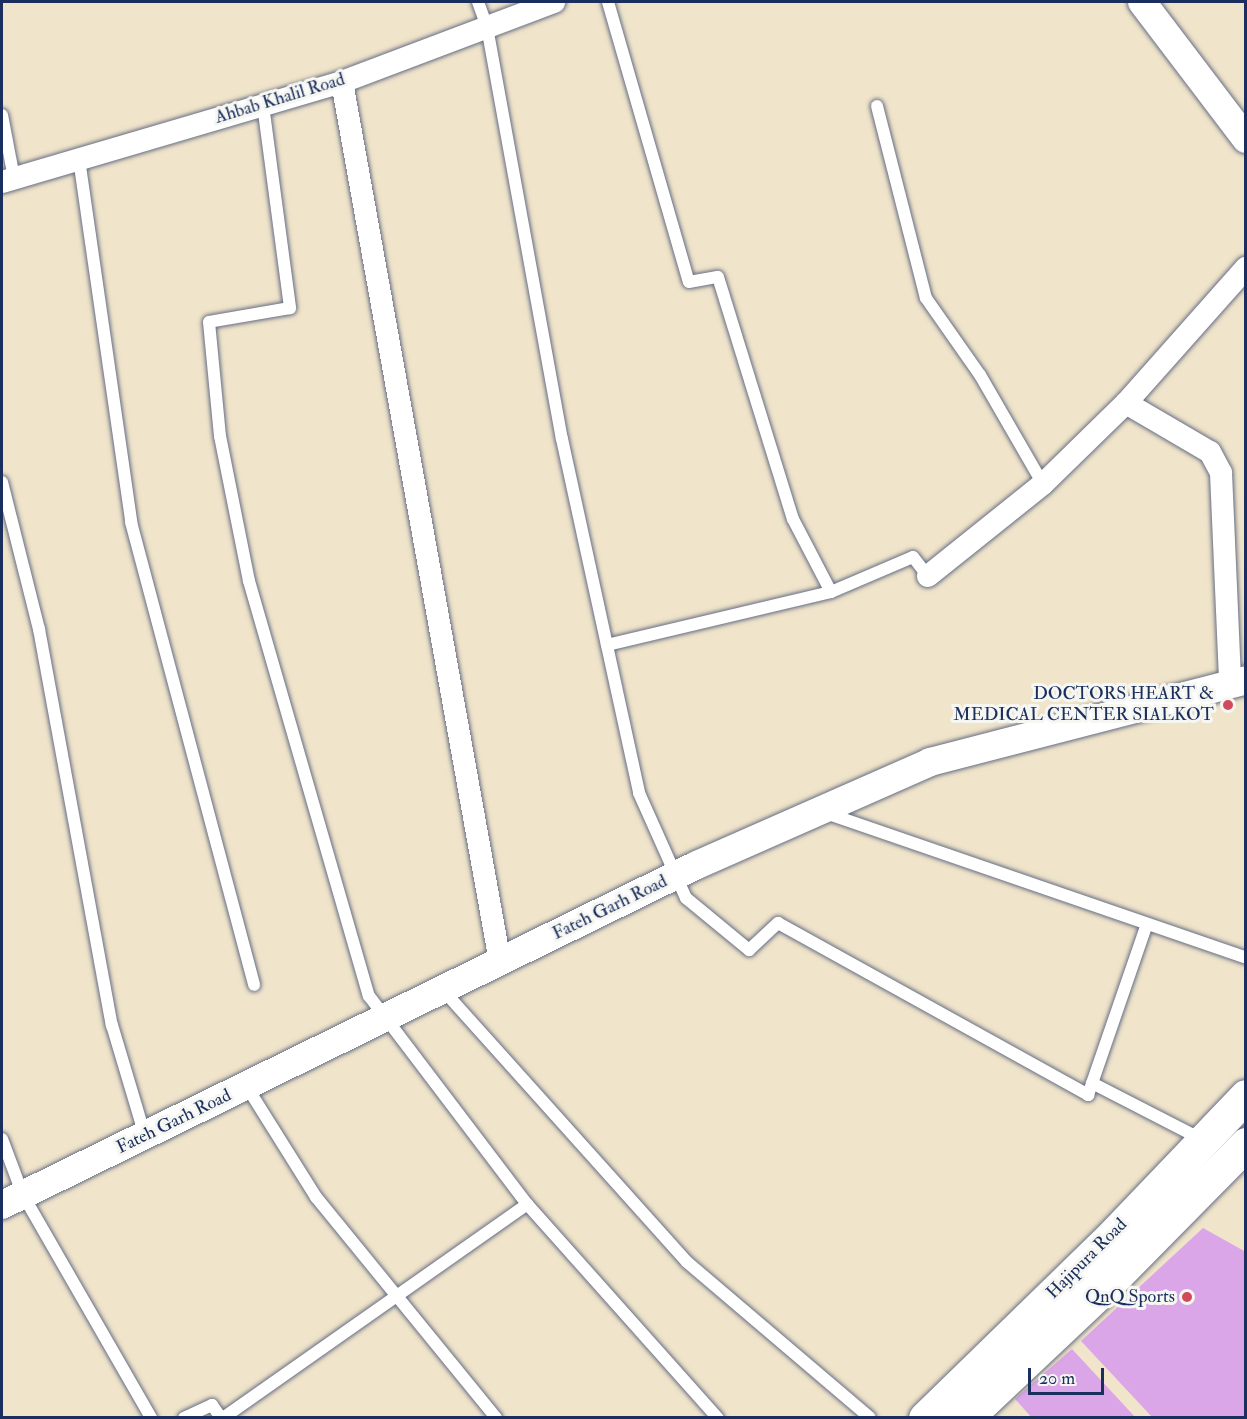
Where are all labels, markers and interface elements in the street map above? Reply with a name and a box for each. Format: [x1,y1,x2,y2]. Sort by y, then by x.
street label: Ahbab Khalil Road [213,69,347,129]
place label: DOCTORS HEART & MEDICAL CENTER SIALKOT [953,684,1214,726]
marker: DOCTORS HEART & MEDICAL CENTER SIALKOT [1219,696,1237,714]
street label: Fateh Garh Road [549,871,671,945]
street label: Fateh Garh Road [113,1085,235,1159]
street label: Hajipura Road [1042,1214,1132,1304]
place label: QnQ Sports [1085,1286,1175,1308]
marker: QnQ Sports [1180,1290,1194,1304]
scale bar [1031,1356,1108,1394]
text: 20 m [1039,1367,1075,1390]

